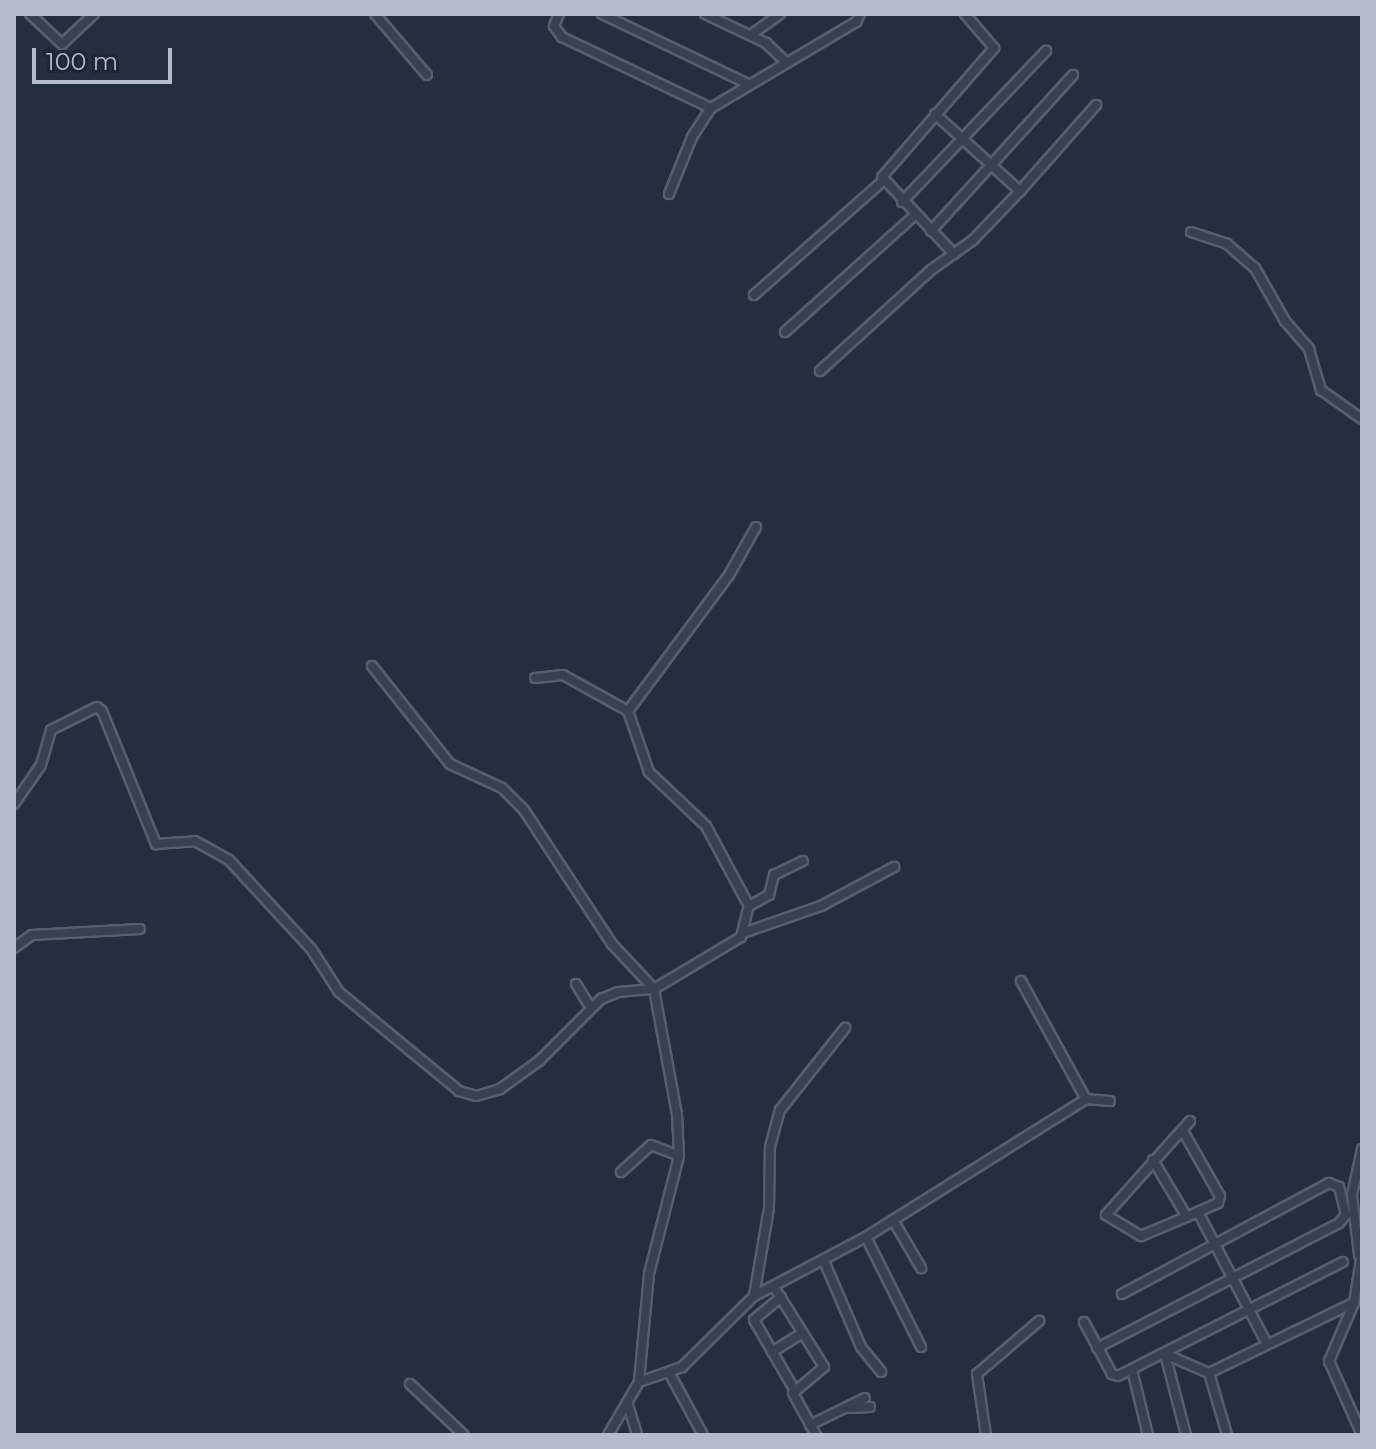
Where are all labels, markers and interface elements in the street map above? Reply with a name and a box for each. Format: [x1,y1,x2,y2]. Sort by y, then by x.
scale bar [36,32,176,82]
text: 100 m [46,47,118,76]

